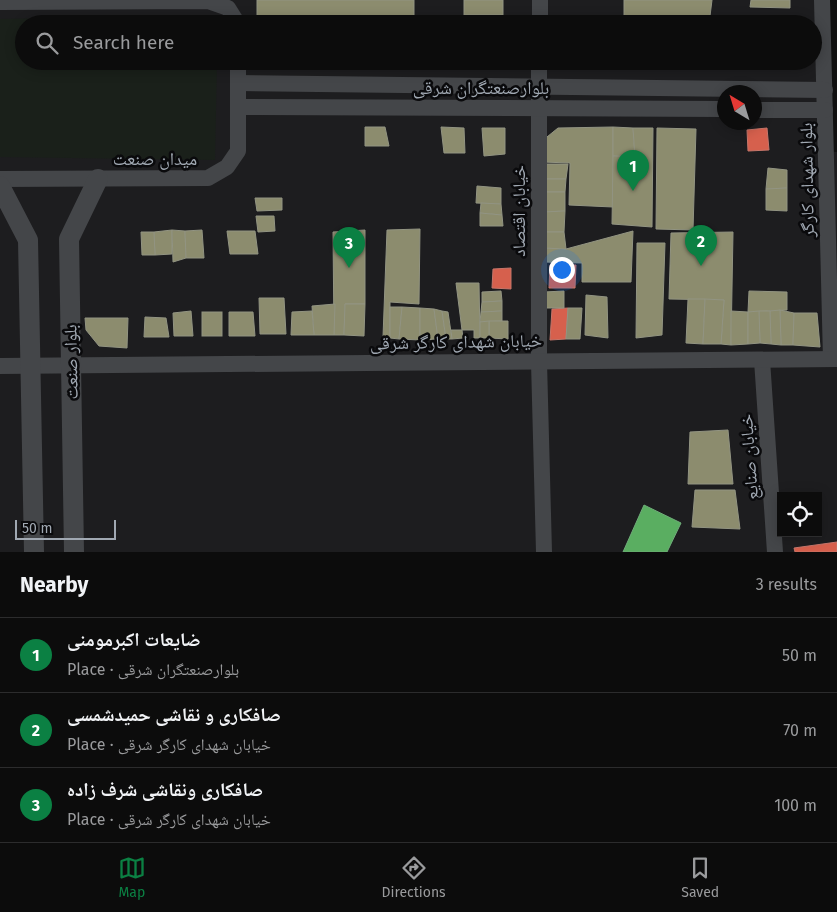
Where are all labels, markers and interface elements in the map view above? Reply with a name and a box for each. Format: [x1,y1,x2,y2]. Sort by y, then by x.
search box [15,15,822,70]
icon: search [33,29,61,57]
text: Search here [73,31,174,54]
street label: بلوارصنعتگران شرقی [413,77,549,99]
north arrow [717,85,762,130]
street label: بلوار شهدای کارگر [795,122,819,239]
street label: میدان صنعت [113,148,197,170]
pin: 1 [617,150,649,191]
street label: خیابان اقتصاد [508,165,530,257]
pin: 2 [685,225,717,266]
pin: 3 [333,227,365,268]
your location [549,257,575,283]
street label: بلوار صنعت [59,324,83,400]
street label: خیابان شهدای کارگر شرقی [370,329,542,355]
street label: خیابان صنایع [735,413,764,501]
map controls [777,492,822,537]
button: locate [777,492,822,537]
scale bar [15,517,116,540]
text: 50 m [22,520,53,537]
text: Nearby [20,572,88,598]
text: 3 results [756,575,817,594]
text: ضایعات اکبرمومنی [67,628,201,651]
text: 1 [32,646,40,665]
text: 50 m [782,646,817,665]
text: Place · بلوارصنعتگران شرقی [67,660,239,679]
text: صافکاری و نقاشی حمیدشمسی [67,703,281,726]
text: 2 [32,721,40,740]
text: 70 m [783,721,817,740]
text: Place · خیابان شهدای کارگر شرقی [67,735,271,754]
text: صافکاری ونقاشی شرف زاده [67,778,263,801]
text: 3 [32,796,40,815]
text: 100 m [774,796,817,815]
text: Place · خیابان شهدای کارگر شرقی [67,810,271,829]
tab: Map [118,854,146,901]
tab: Directions [381,854,446,901]
tab: Saved [681,854,719,901]

